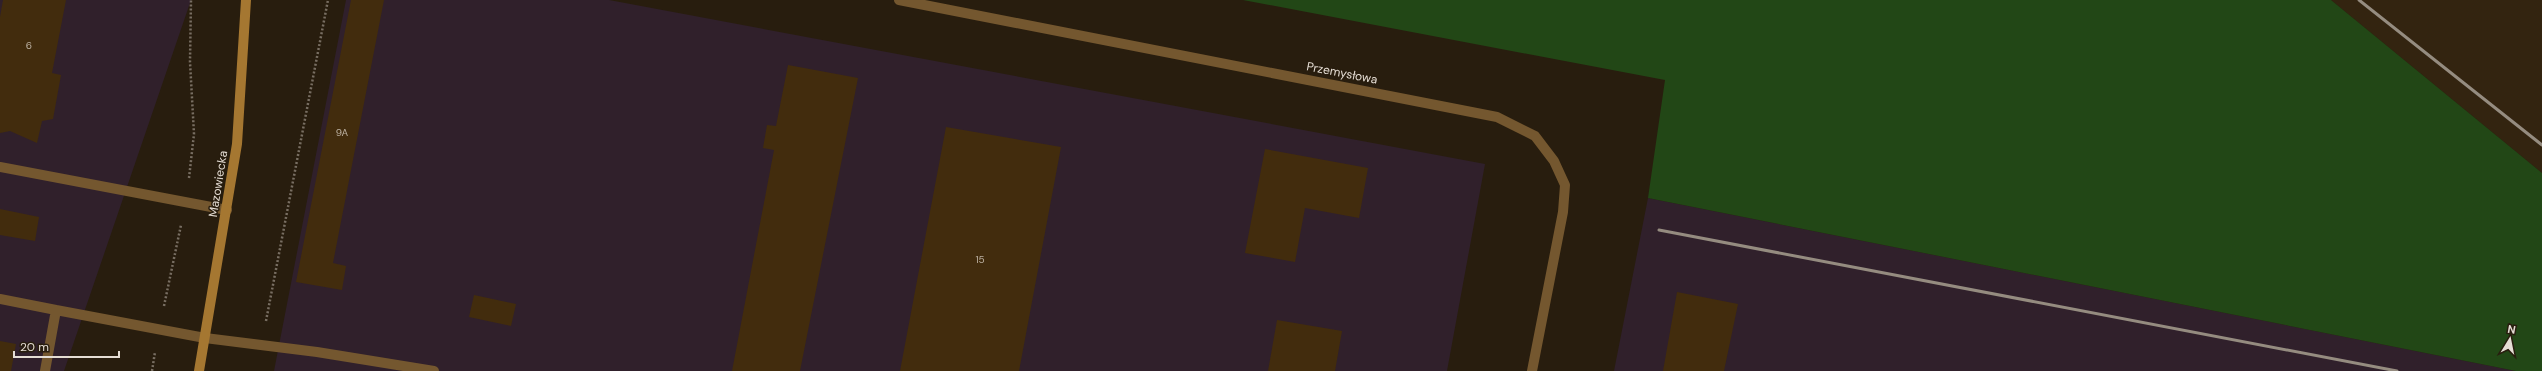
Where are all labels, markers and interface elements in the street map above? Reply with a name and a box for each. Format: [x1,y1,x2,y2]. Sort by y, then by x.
house number: 6 [26,39,32,52]
street label: Przemysłowa [1305,58,1379,88]
house number: 9A [336,126,349,139]
street label: Mazowiecka [205,150,231,218]
house number: 15 [975,253,985,266]
north arrow [2490,319,2530,359]
text: N [2507,322,2517,337]
scale bar [14,333,119,359]
text: 20 m [20,339,49,355]

